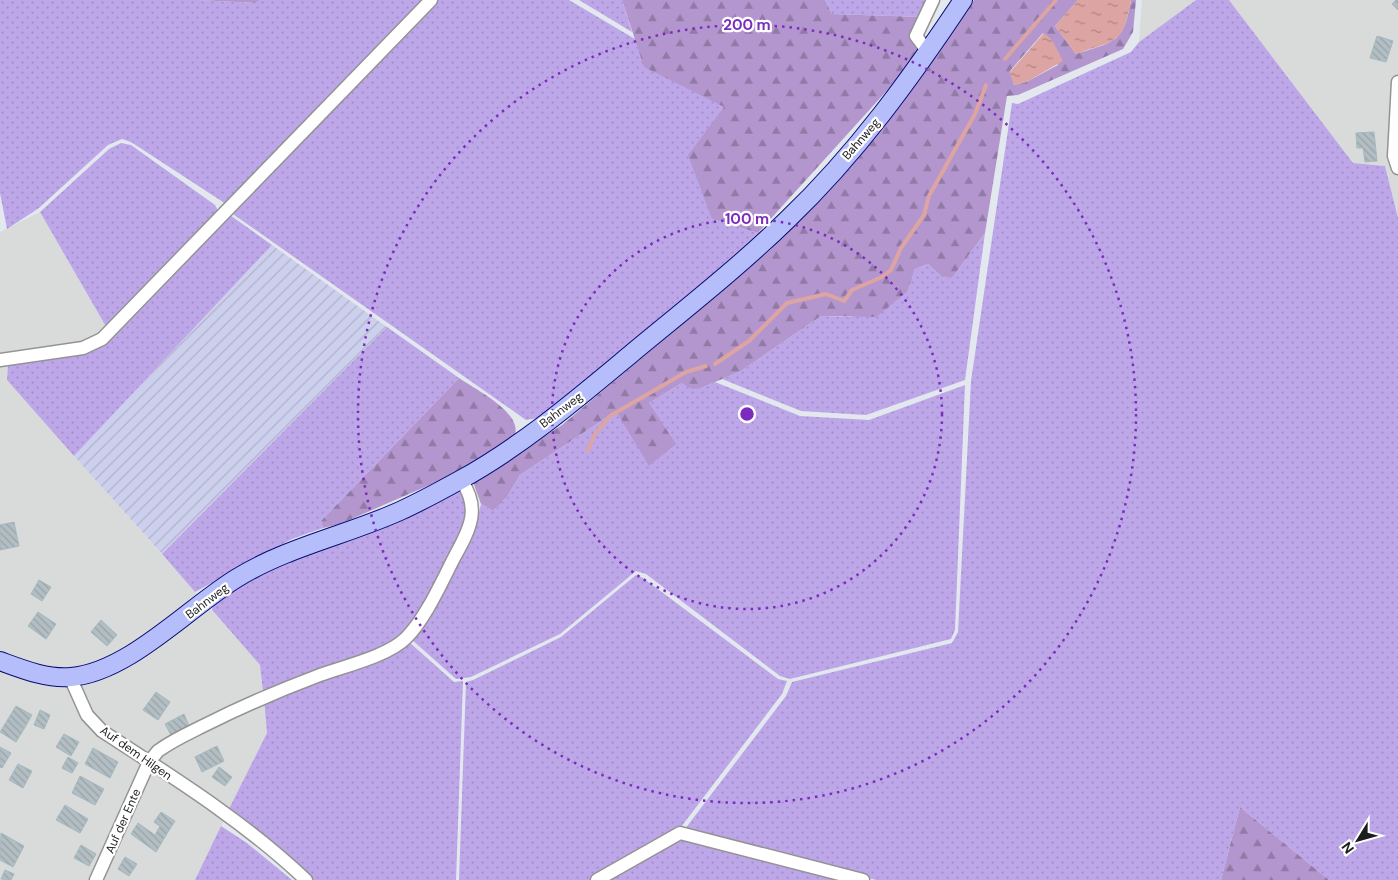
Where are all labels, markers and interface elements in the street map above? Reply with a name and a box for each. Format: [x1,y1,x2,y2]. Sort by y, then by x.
text: 200 m [723,15,771,35]
street label: Bahnweg [839,115,884,163]
text: 100 m [725,209,769,229]
street label: Bahnweg [536,388,586,431]
centre of rings [738,405,756,423]
street label: Bahnweg [182,579,232,622]
street label: Auf dem Hilgen [97,722,175,784]
street label: Auf der Ente [102,786,144,856]
north arrow [1333,815,1383,865]
text: N [1337,838,1358,857]

